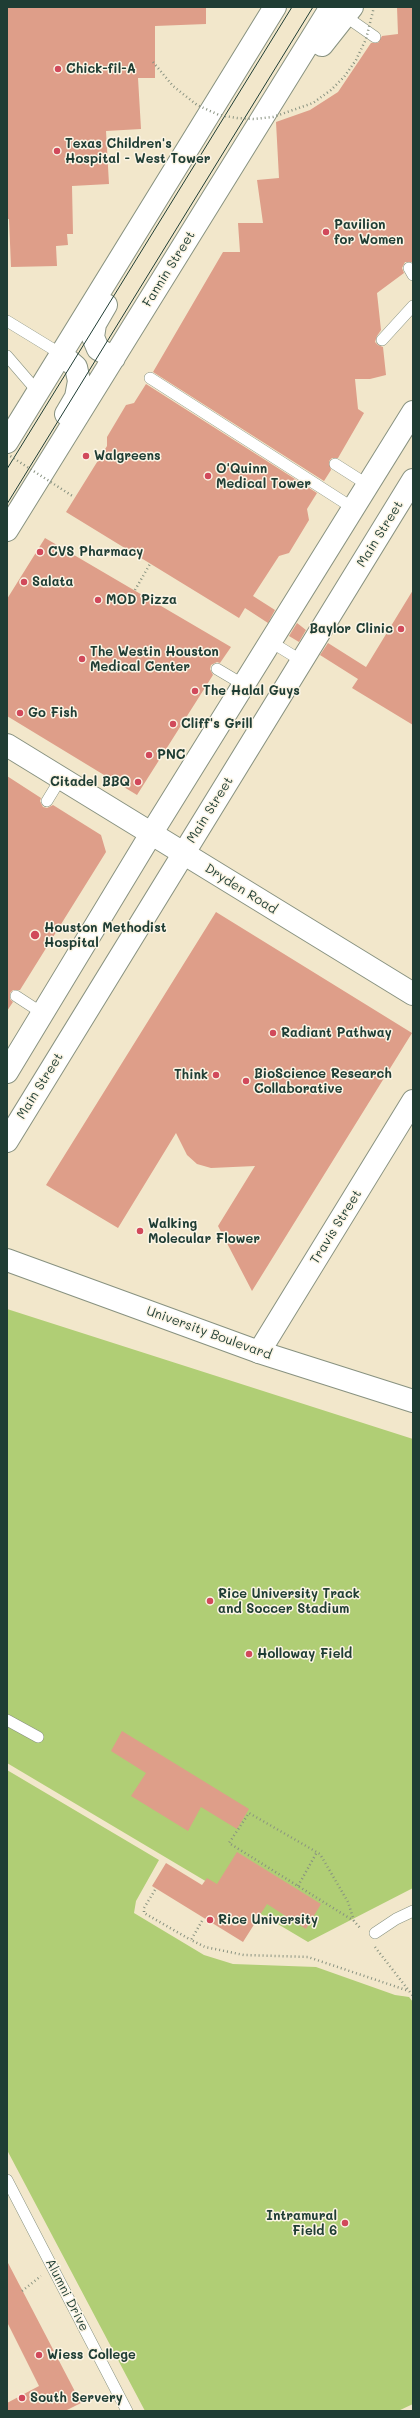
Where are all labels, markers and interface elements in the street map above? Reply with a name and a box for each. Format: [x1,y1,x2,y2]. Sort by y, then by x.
place label: Chick-fil-A [66,61,136,77]
marker: Chick-fil-A [53,64,63,74]
place label: Texas Children's Hospital - West Tower [65,136,211,167]
marker: Texas Children's Hospital - West Tower [52,146,62,156]
place label: Pavilion for Women [334,217,403,248]
marker: Pavilion for Women [321,227,331,237]
street label: Fannin Street [139,228,199,310]
place label: Walgreens [94,448,161,464]
marker: Walgreens [81,451,91,461]
place label: O'Quinn Medical Tower [216,461,311,492]
marker: O'Quinn Medical Tower [203,471,213,481]
street label: Main Street [353,498,407,570]
place label: CVS Pharmacy [48,544,143,560]
marker: CVS Pharmacy [35,547,45,557]
place label: Salata [32,574,73,590]
marker: Salata [19,577,29,587]
place label: MOD Pizza [106,592,177,608]
marker: MOD Pizza [93,595,103,605]
place label: Baylor Clinic [309,621,393,637]
marker: Baylor Clinic [396,624,406,634]
place label: The Westin Houston Medical Center [90,644,219,675]
marker: The Westin Houston Medical Center [77,654,87,664]
place label: The Halal Guys [203,683,300,699]
marker: The Halal Guys [190,686,200,696]
place label: Go Fish [28,705,77,721]
marker: Go Fish [15,708,25,718]
place label: Cliff's Grill [181,716,253,732]
marker: Cliff's Grill [168,719,178,729]
place label: PNC [157,747,185,763]
marker: PNC [144,750,154,760]
place label: Citadel BBQ [50,774,130,790]
street label: Main Street [183,774,237,846]
marker: Citadel BBQ [133,777,143,787]
street label: Dryden Road [202,861,280,917]
place label: Houston Methodist Hospital [44,920,167,951]
marker: Houston Methodist Hospital [29,929,41,941]
place label: Radiant Pathway [281,1025,392,1041]
marker: Radiant Pathway [268,1028,278,1038]
street label: Main Street [13,1050,67,1122]
place label: BioScience Research Collaborative [254,1066,392,1097]
place label: Think [174,1067,208,1083]
marker: Think [211,1070,221,1080]
marker: BioScience Research Collaborative [241,1076,251,1086]
street label: Travis Street [307,1187,365,1267]
place label: Walking Molecular Flower [148,1216,260,1247]
marker: Walking Molecular Flower [135,1226,145,1236]
street label: University Boulevard [144,1303,274,1363]
place label: Rice University Track and Soccer Stadium [218,1586,360,1617]
marker: Rice University Track and Soccer Stadium [205,1596,215,1606]
place label: Holloway Field [257,1646,352,1662]
marker: Holloway Field [244,1649,254,1659]
place label: Rice University [218,1912,318,1928]
marker: Rice University [205,1915,215,1925]
place label: Intramural Field 6 [266,2208,337,2239]
marker: Intramural Field 6 [340,2218,350,2228]
street label: Alumni Drive [42,2256,92,2334]
place label: Wiess College [47,2347,136,2363]
marker: Wiess College [34,2350,44,2360]
place label: South Servery [30,2390,123,2406]
marker: South Servery [17,2393,27,2403]

